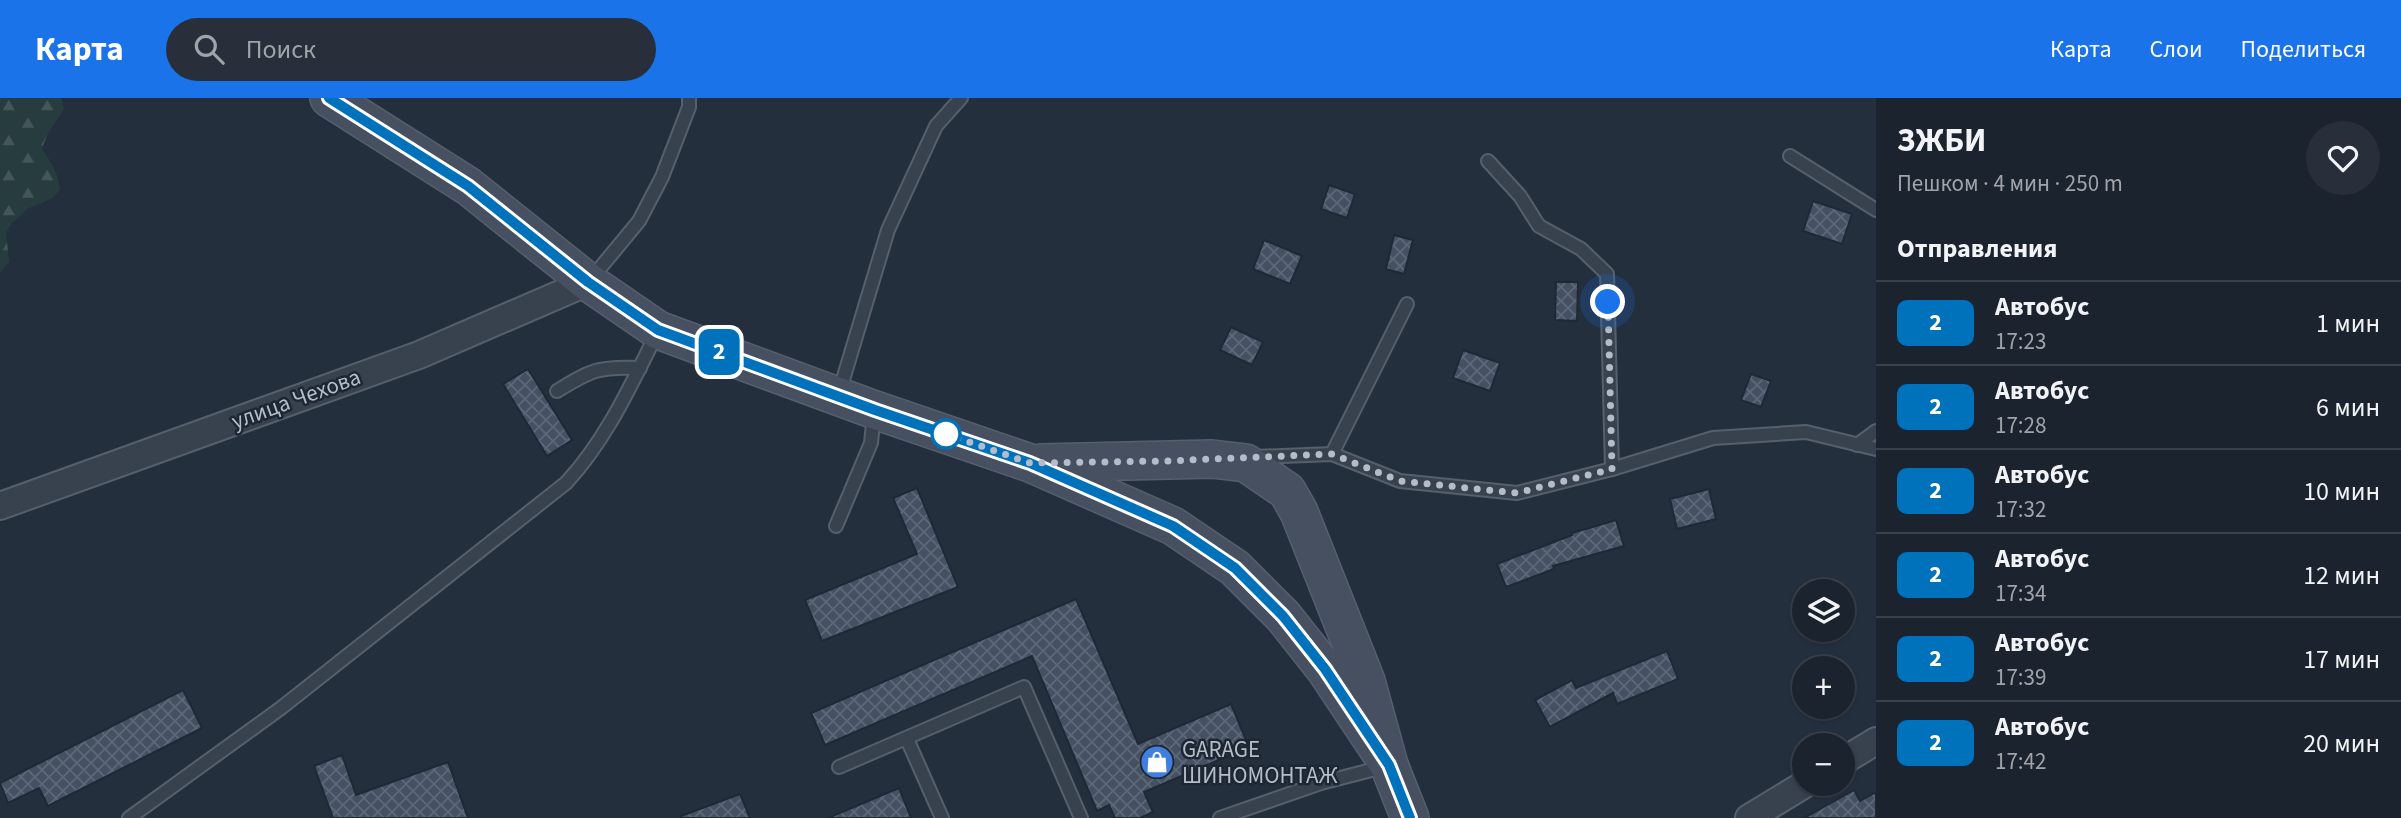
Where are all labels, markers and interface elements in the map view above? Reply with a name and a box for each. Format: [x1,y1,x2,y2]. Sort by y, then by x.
search box [166,18,656,81]
text: Карта [35,26,124,73]
icon: search [190,30,228,68]
text: Поиск [246,31,316,68]
text: Карта [2050,32,2112,67]
text: Слои [2150,32,2203,67]
text: Поделиться [2241,32,2366,67]
text: ЗЖБИ [1897,117,1986,164]
button: heart [2306,121,2380,195]
text: Пешком · 4 мин · 250 m [1897,167,2123,200]
text: Отправления [1897,230,2057,267]
your location [1590,284,1625,319]
text: Автобус [1995,288,2089,325]
text: 2 [1929,305,1942,340]
text: 1 мин [2316,305,2380,342]
text: 17:23 [1995,325,2046,358]
line badge: 2 [696,329,742,375]
text: 2 [713,334,725,369]
street label: улица Чехова [227,360,365,438]
text: Автобус [1995,372,2089,409]
text: 2 [1929,389,1942,424]
text: 6 мин [2316,389,2380,426]
text: 17:28 [1995,409,2046,442]
unlabelled marker [931,419,961,449]
text: Автобус [1995,456,2089,493]
text: 2 [1929,473,1942,508]
text: 10 мин [2303,473,2380,510]
text: 17:32 [1995,493,2046,526]
text: Автобус [1995,540,2089,577]
text: 2 [1929,557,1942,592]
text: 12 мин [2303,557,2380,594]
text: 17:34 [1995,577,2046,610]
map controls [1792,579,1855,796]
button: layers [1792,579,1855,642]
text: Автобус [1995,624,2089,661]
text: 2 [1929,641,1942,676]
text: 17 мин [2303,641,2380,678]
button: + [1792,656,1855,719]
text: 17:39 [1995,661,2046,694]
text: Автобус [1995,708,2089,745]
text: 2 [1929,725,1942,760]
text: 20 мин [2303,725,2380,762]
place label: GARAGE ШИНОМОНТАЖ [1182,733,1338,792]
button: − [1792,733,1855,796]
shop icon: GARAGE ШИНОМОНТАЖ [1138,743,1176,781]
text: 17:42 [1995,745,2046,778]

